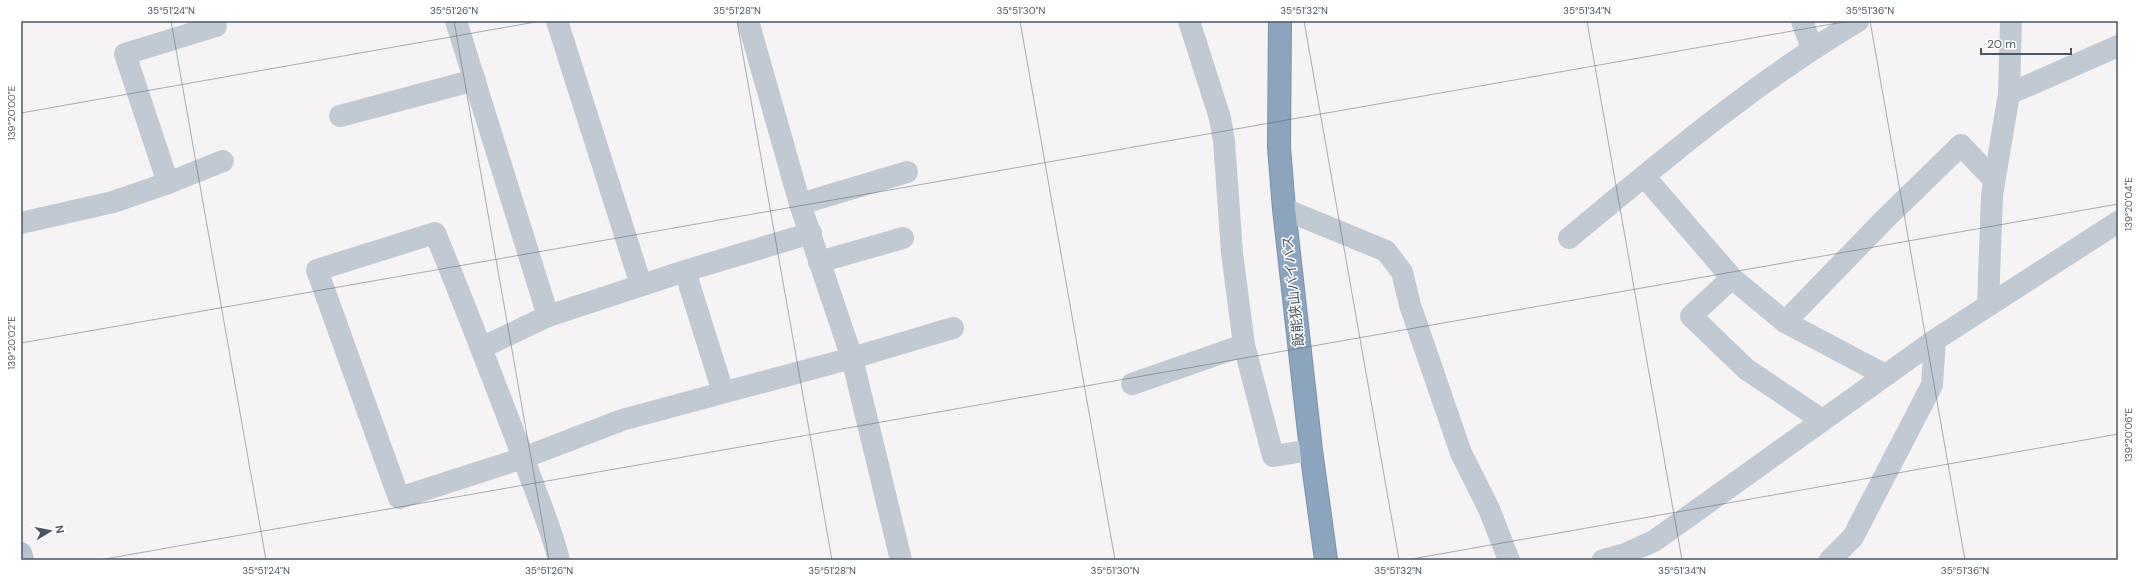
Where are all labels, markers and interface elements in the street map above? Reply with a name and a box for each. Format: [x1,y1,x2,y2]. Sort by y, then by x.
text: 35°51'24"N [147,4,195,17]
text: 35°51'26"N [430,4,478,17]
text: 35°51'28"N [713,4,761,17]
text: 35°51'30"N [997,4,1045,17]
text: 35°51'32"N [1280,4,1328,17]
text: 35°51'34"N [1563,4,1611,17]
text: 35°51'36"N [1846,4,1894,17]
scale bar [1981,30,2071,56]
text: 20 m [1987,36,2016,52]
text: 139°20'00"E [5,85,18,140]
text: 139°20'04"E [2122,177,2135,231]
street label: 飯能狭山バイパス [1278,234,1308,348]
text: 139°20'02"E [5,316,18,370]
text: 139°20'06"E [2122,408,2135,462]
north arrow [30,511,70,551]
text: N [52,524,67,534]
text: 35°51'24"N [242,564,290,577]
text: 35°51'26"N [525,564,573,577]
text: 35°51'28"N [808,564,856,577]
text: 35°51'30"N [1091,564,1139,577]
text: 35°51'32"N [1374,564,1422,577]
text: 35°51'34"N [1658,564,1706,577]
text: 35°51'36"N [1941,564,1989,577]

